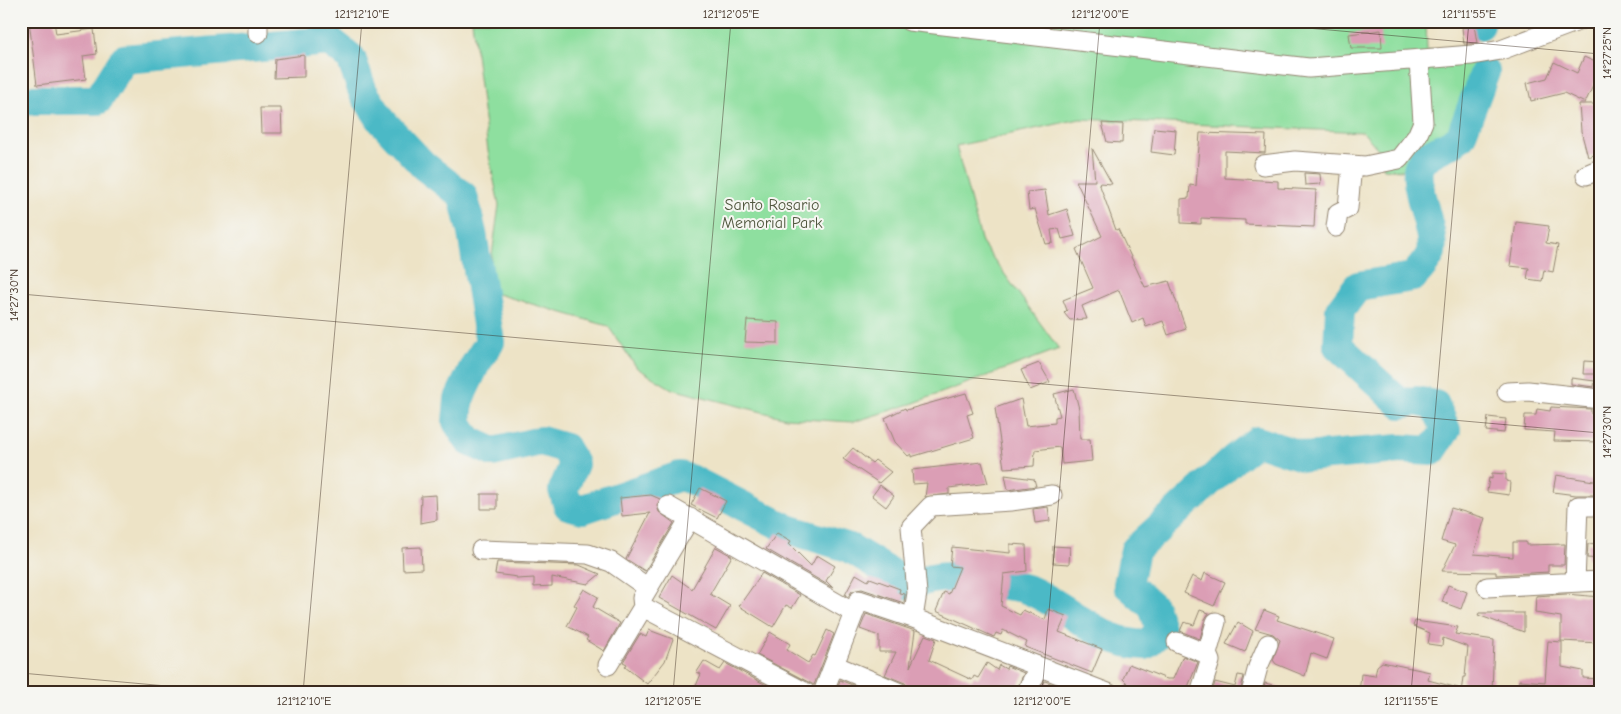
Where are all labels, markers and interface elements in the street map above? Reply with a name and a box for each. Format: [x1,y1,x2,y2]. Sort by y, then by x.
text: 121°12'10"E [335,7,389,21]
text: 121°12'05"E [703,7,759,21]
text: 121°12'00"E [1071,7,1129,21]
text: 121°11'55"E [1442,7,1496,21]
text: 14°27'25"N [1600,27,1614,79]
park label: Santo Rosario Memorial Park [722,196,823,232]
text: 14°27'30"N [7,269,21,321]
text: 14°27'30"N [1600,406,1614,458]
text: 121°12'10"E [277,694,331,708]
text: 121°12'05"E [645,694,701,708]
text: 121°12'00"E [1013,694,1071,708]
text: 121°11'55"E [1384,694,1438,708]

